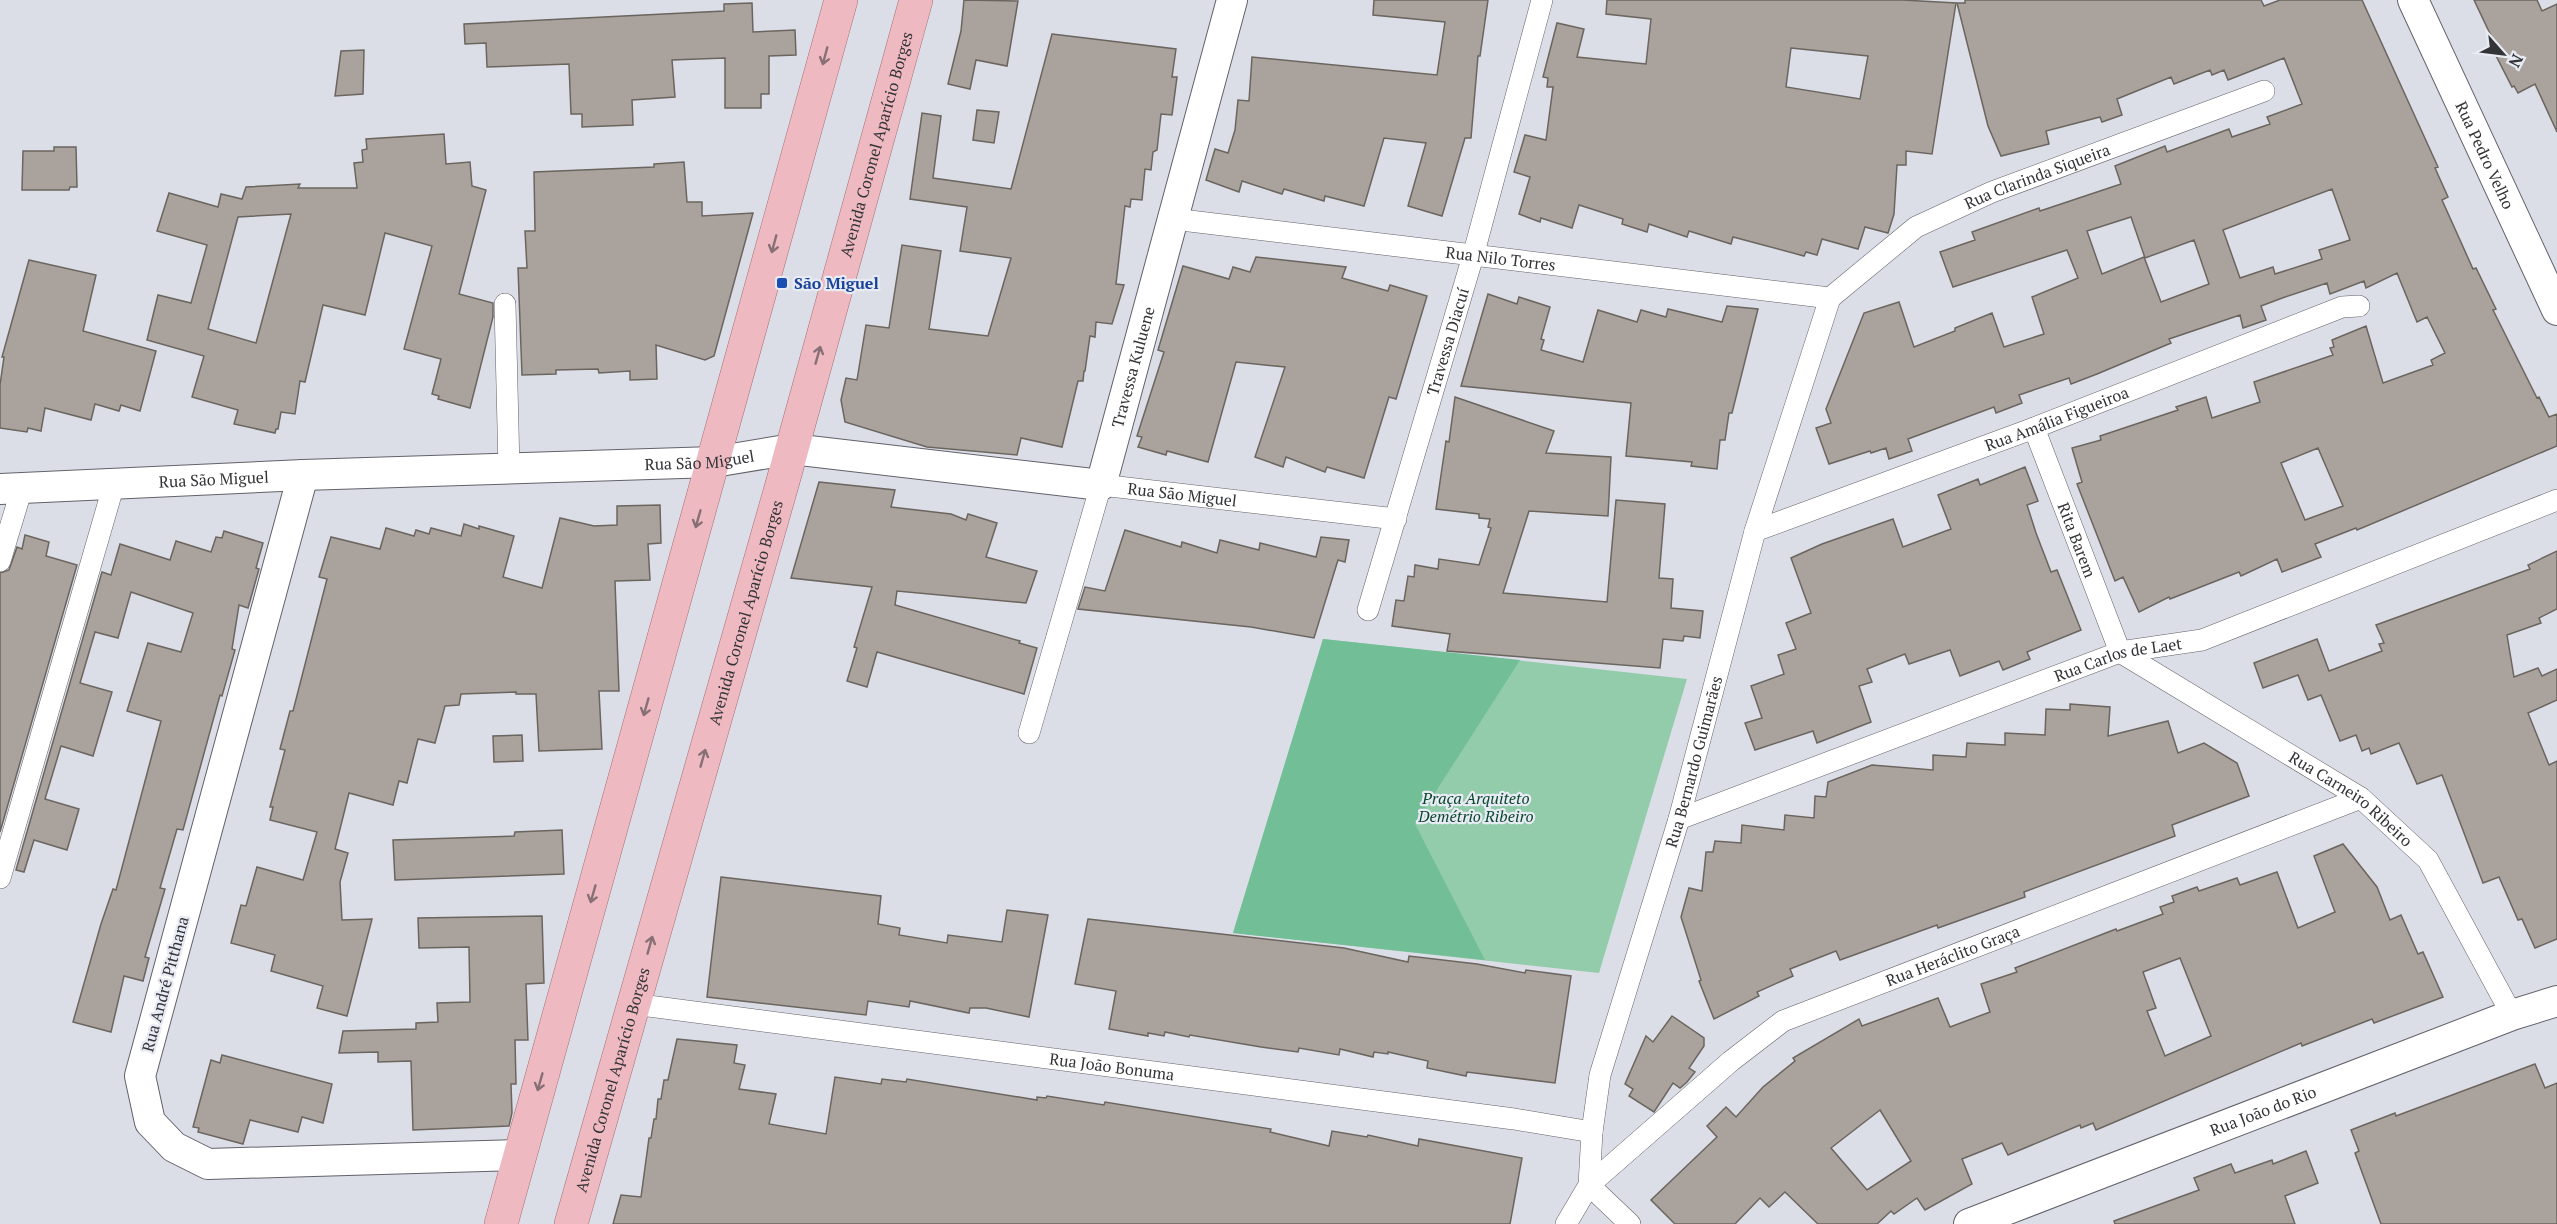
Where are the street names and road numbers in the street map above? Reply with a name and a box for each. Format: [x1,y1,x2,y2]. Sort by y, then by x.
street label: Avenida Coronel Aparício Borges [834,29,918,260]
street label: Rua Pedro Velho [2451,98,2520,213]
street label: Rua Clarinda Siqueira [1961,138,2113,214]
street label: Rua Nilo Torres [1444,241,1557,276]
street label: Travessa Diacuí [1421,285,1474,398]
street label: Travessa Kuluene [1106,304,1160,430]
street label: Rua Amália Figueiroa [1982,381,2132,456]
street label: Rua São Miguel [644,444,756,475]
street label: Rua São Miguel [158,466,269,493]
street label: Rua São Miguel [1126,477,1238,512]
street label: Avenida Coronel Aparício Borges [703,497,788,728]
street label: Rita Barem [2053,499,2101,581]
street label: Rua Carlos de Laet [2051,632,2184,687]
street label: Rua Bernardo Guimarães [1660,673,1727,850]
street label: Rua Carneiro Ribeiro [2285,746,2418,852]
street label: Rua André Pitthana [136,914,194,1054]
street label: Rua Heráclito Graça [1882,920,2023,991]
street label: Avenida Coronel Aparício Borges [570,965,655,1195]
street label: Rua João Bonuma [1048,1047,1176,1086]
street label: Rua João do Rio [2207,1080,2319,1141]

